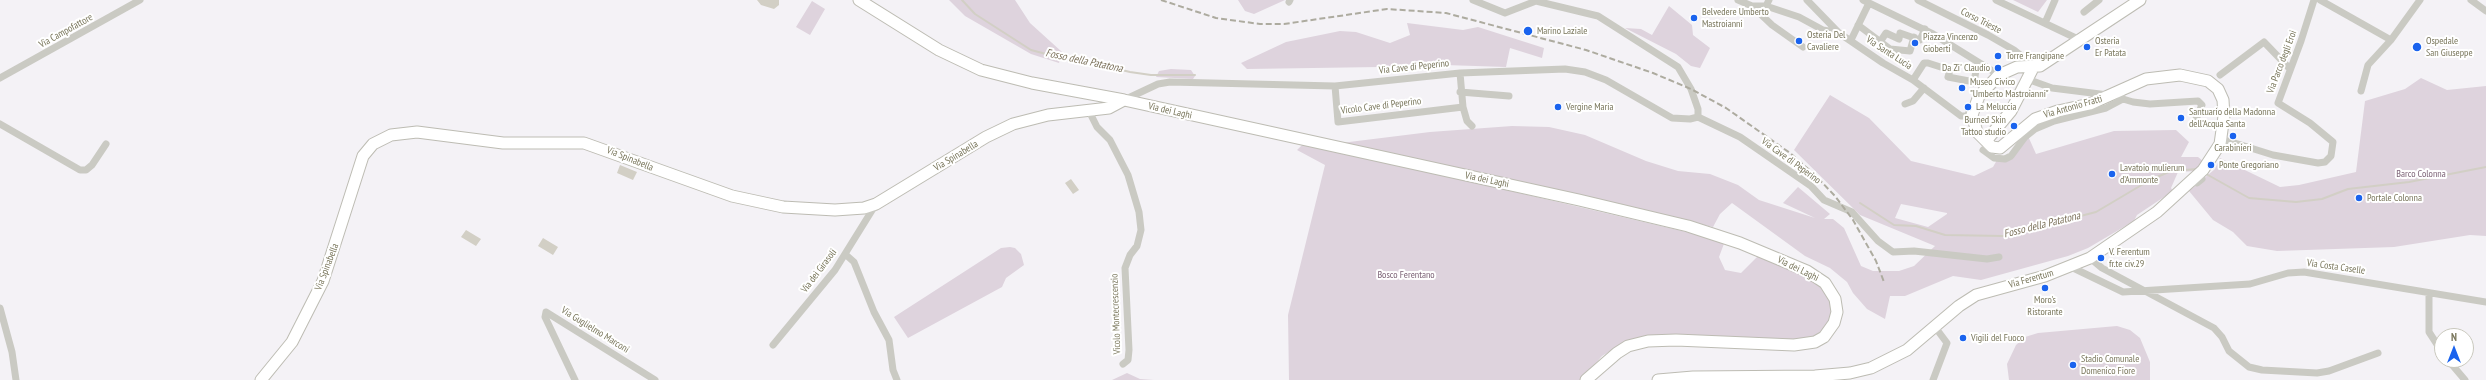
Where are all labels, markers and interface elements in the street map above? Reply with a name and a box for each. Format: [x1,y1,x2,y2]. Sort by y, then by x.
place label: Belvedere Umberto Mastroianni [1702,6,1769,30]
street label: Corso Trieste [1959,6,2003,36]
street label: Via Campofattore [37,11,95,51]
marker: Belvedere Umberto Mastroianni [1689,13,1699,23]
marker: Marino Laziale [1522,25,1534,37]
place label: Marino Laziale [1537,25,1587,37]
place label: Osteria Del Cavaliere [1807,29,1845,52]
street label: Via Parco degli Eroi [2264,29,2300,95]
place label: Piazza Vincenzo Gioberti [1923,31,1978,54]
street label: Via Santa Lucia [1864,34,1914,72]
place label: Osteria Er Patata [2095,35,2126,58]
place label: Ospedale San Giuseppe [2426,35,2473,58]
marker: Osteria Del Cavaliere [1794,36,1804,46]
marker: Piazza Vincenzo Gioberti [1910,38,1920,48]
marker: Ospedale San Giuseppe [2411,41,2423,53]
marker: Osteria Er Patata [2082,42,2092,52]
water label: Fosso della Patatona [1044,46,1124,76]
place label: Torre Frangipane [2006,50,2064,62]
marker: Torre Frangipane [1993,51,2003,61]
street label: Via Cave di Peperino [1378,57,1450,77]
place label: Da Zi' Claudio [1942,62,1990,74]
marker: Da Zi' Claudio [1993,63,2003,73]
place label: Museo Civico "Umberto Mastroianni" [1970,76,2049,100]
marker: Museo Civico "Umberto Mastroianni" [1957,83,1967,93]
street label: Via Antonio Fratti [2042,93,2104,121]
street label: Vicolo Cave di Peperino [1340,95,1422,117]
street label: Via dei Laghi [1147,100,1193,122]
place label: Vergine Maria [1566,101,1613,113]
place label: La Meluccia [1976,101,2016,113]
marker: Vergine Maria [1553,102,1563,112]
marker: La Meluccia [1963,102,1973,112]
place label: Santuario della Madonna dell'Acqua Santa [2189,106,2275,130]
marker: Santuario della Madonna dell'Acqua Santa [2176,113,2186,123]
place label: Burned Skin Tattoo studio [1961,114,2006,138]
marker: Burned Skin Tattoo studio [2009,121,2019,131]
marker: Carabinieri [2228,131,2238,141]
street label: Via Cave di Peperino [1759,135,1823,187]
street label: Via Spinabella [932,138,980,174]
place label: Carabinieri [2214,142,2252,154]
street label: Via Spinabella [605,144,655,174]
place label: Ponte Gregoriano [2219,159,2279,171]
marker: Ponte Gregoriano [2206,160,2216,170]
place label: Lavatoio mulierum d’Ammonte [2120,162,2185,186]
park label: Barco Colonna [2396,168,2446,180]
street label: Via dei Laghi [1464,169,1510,191]
marker: Lavatoio mulierum d’Ammonte [2107,169,2117,179]
place label: Portale Colonna [2367,192,2422,204]
marker: Portale Colonna [2354,193,2364,203]
water label: Fosso della Patatona [2002,209,2082,241]
street label: Via Spinabella [313,242,341,292]
place label: V. Ferentum fr.te civ.29 [2109,246,2150,270]
street label: Via dei Girasoli [799,247,839,295]
marker: V. Ferentum fr.te civ.29 [2096,253,2106,263]
street label: Via dei Laghi [1775,254,1821,284]
street label: Via Costa Caselle [2306,257,2366,277]
street label: Via Ferentum [2007,267,2055,291]
park label: Bosco Ferentano [1377,269,1435,281]
street label: Vicolo Montecrescenzio [1109,273,1123,355]
marker: Moro's Ristorante [2040,283,2050,293]
place label: Moro's Ristorante [2027,294,2063,318]
street label: Via Guglielmo Marconi [559,304,631,356]
north arrow [2434,328,2474,368]
text: N [2451,330,2457,344]
place label: Vigili del Fuoco [1971,332,2024,344]
marker: Vigili del Fuoco [1958,333,1968,343]
place label: Stadio Comunale Domenico Fiore [2081,353,2139,376]
marker: Stadio Comunale Domenico Fiore [2068,360,2078,370]

